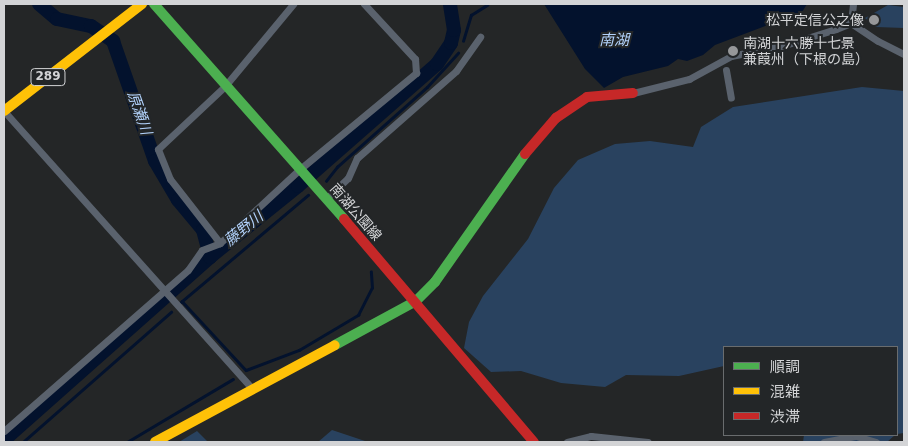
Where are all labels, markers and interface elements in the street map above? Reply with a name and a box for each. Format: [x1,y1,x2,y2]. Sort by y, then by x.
place label: 松平定信公之像 [766,12,864,28]
marker: 松平定信公之像 [868,14,880,26]
water label: 南湖 [599,32,629,50]
place label: 南湖十六勝十七景 兼葭州（下根の島） [743,35,869,68]
marker: 南湖十六勝十七景 兼葭州（下根の島） [727,45,739,57]
road number: 289 [29,68,67,86]
water label: 原瀬川 [123,89,155,137]
street label: 南湖公園線 [327,180,385,244]
water label: 藤野川 [221,208,267,250]
legend [723,346,898,436]
text: 順調 [770,358,800,376]
text: 混雑 [770,383,800,401]
text: 渋滞 [770,408,800,426]

